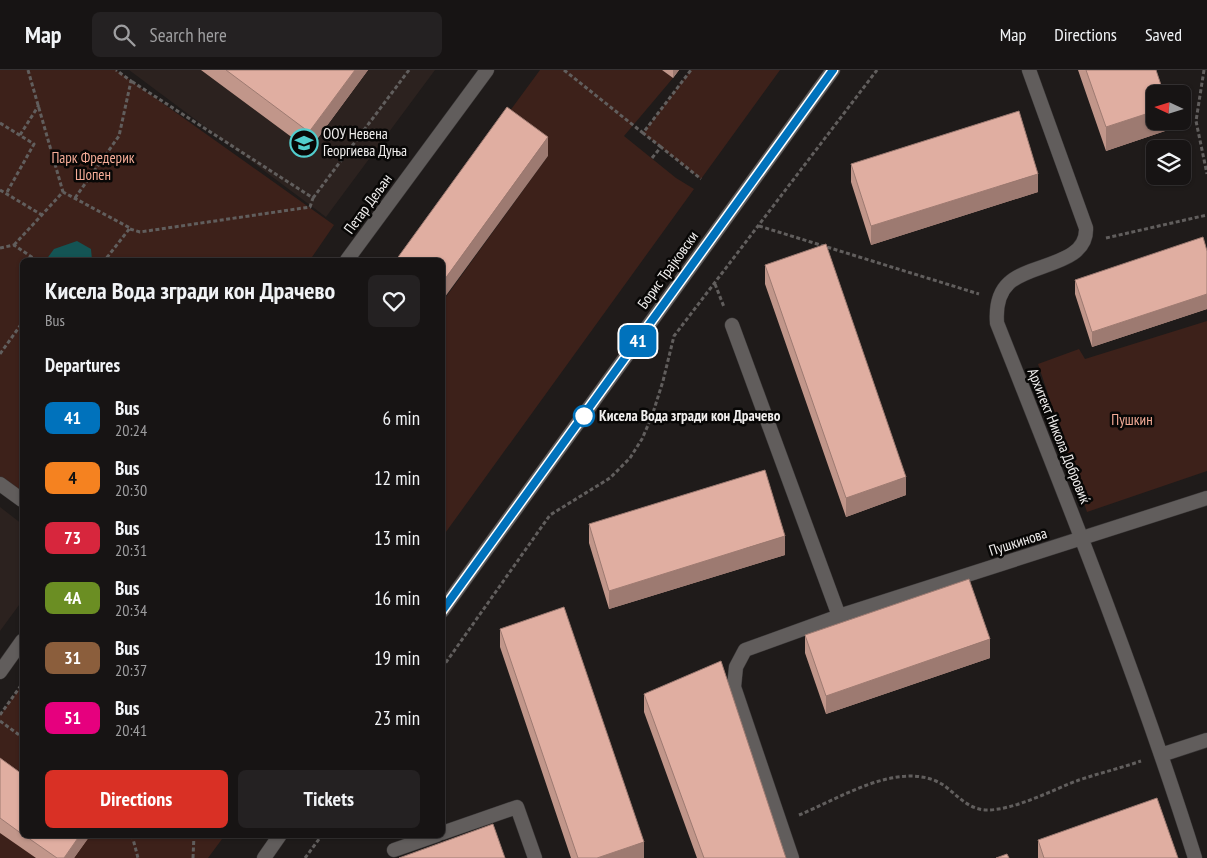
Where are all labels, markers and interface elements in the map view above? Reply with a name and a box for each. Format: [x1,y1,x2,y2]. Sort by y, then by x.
search box [92,12,442,57]
text: Map [25,19,62,50]
icon: search [110,21,138,49]
text: Search here [150,23,227,47]
text: Map [1000,23,1026,46]
text: Directions [1054,23,1117,46]
text: Saved [1145,23,1182,46]
north arrow [1146,85,1191,130]
map controls [1146,85,1191,185]
place label: ООУ Невена Георгиева Дуња [323,124,407,160]
school or university icon: ООУ Невена Георгиева Дуња [289,128,319,158]
button: layers [1146,140,1191,185]
park label: Парк Фредерик Шопен [51,148,135,184]
street label: Петар Дељан [339,170,396,237]
street label: Борис Трајковски [633,227,702,312]
text: Кисела Вода згради кон Драчево [45,275,335,306]
button: heart [368,275,420,327]
text: Bus [45,310,65,330]
line badge: 41 [616,325,660,357]
text: 41 [629,329,647,352]
text: Departures [45,353,120,377]
street label: Архитект Никола Добровиќ [1024,365,1095,507]
text: Bus [115,396,139,420]
marker: Кисела Вода згради кон Драчево [573,405,595,427]
text: 41 [64,406,81,429]
text: 6 min [383,406,420,430]
place label: Кисела Вода згради кон Драчево [599,406,781,425]
park label: Пушкин [1111,410,1153,429]
text: 20:24 [115,420,147,440]
text: Bus [115,456,139,480]
text: 4 [68,466,77,489]
text: 12 min [374,466,420,490]
text: 20:30 [115,480,147,500]
text: Bus [115,516,139,540]
street label: Пушкинова [986,523,1049,560]
text: 73 [64,526,81,549]
text: 13 min [374,526,420,550]
text: 20:31 [115,540,147,560]
text: Bus [115,576,139,600]
text: 4A [64,586,81,609]
text: 16 min [374,586,420,610]
text: 20:34 [115,600,147,620]
text: Bus [115,636,139,660]
text: 31 [64,646,81,669]
text: 19 min [374,646,420,670]
text: 20:37 [115,660,147,680]
text: Bus [115,696,139,720]
text: 51 [64,706,81,729]
text: 23 min [374,706,420,730]
text: 20:41 [115,720,147,740]
button: Directions [45,770,228,828]
button: Tickets [238,770,420,828]

